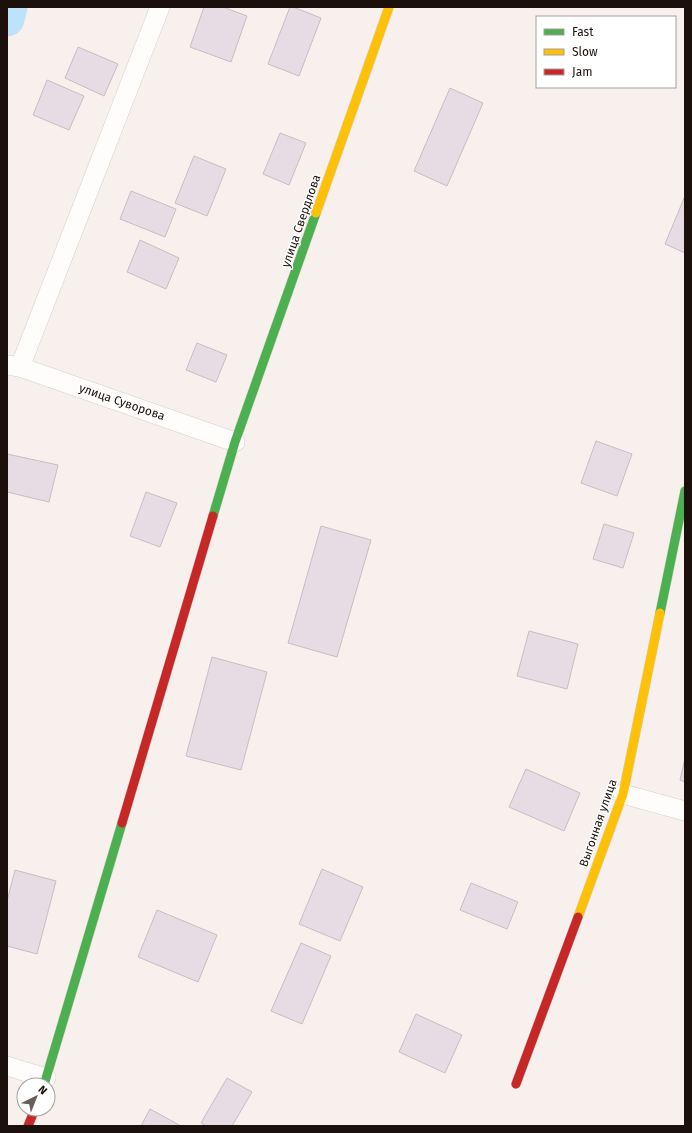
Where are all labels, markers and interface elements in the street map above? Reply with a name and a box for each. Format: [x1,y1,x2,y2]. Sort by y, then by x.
legend [536,16,676,88]
text: Fast [572,25,594,39]
text: Slow [572,45,598,59]
text: Jam [572,65,592,79]
street label: улица Свердлова [279,173,323,269]
street label: улица Суворова [77,381,167,423]
street label: Выгонная улица [576,777,620,869]
north arrow [16,1077,56,1117]
text: N [35,1083,50,1097]

